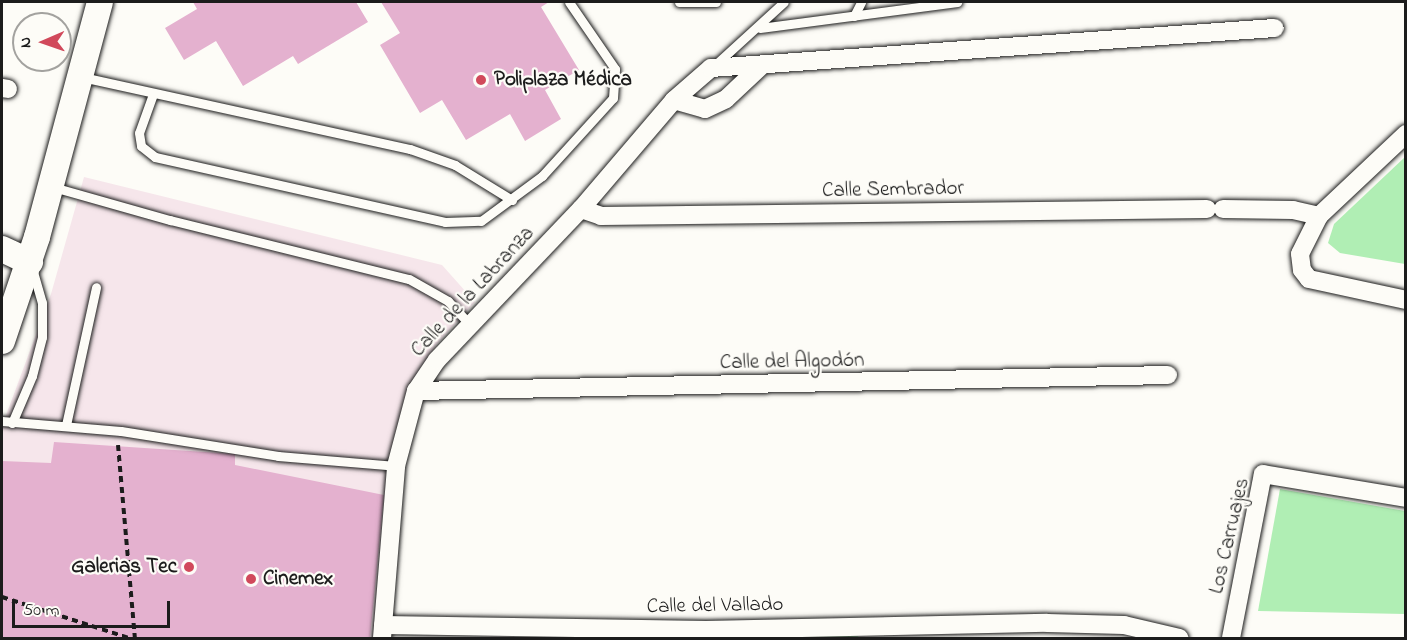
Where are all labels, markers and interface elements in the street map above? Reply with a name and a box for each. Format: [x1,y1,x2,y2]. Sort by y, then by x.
north arrow [12,12,72,72]
text: N [14,37,38,48]
place label: Poliplaza Médica [494,67,632,93]
marker: Poliplaza Médica [472,71,490,89]
street label: Calle Sembrador [822,176,964,204]
street label: Calle de la Labranza [406,221,540,363]
street label: Calle del Algodón [720,348,864,376]
street label: Los Carruajes [1204,476,1256,596]
place label: Galerias Tec [71,554,177,580]
marker: Galerias Tec [182,560,196,574]
place label: Cinemex [263,566,333,592]
marker: Cinemex [244,572,258,586]
scale bar [15,589,172,627]
street label: Calle del Vallado [646,592,784,620]
text: 50 m [23,598,60,624]

